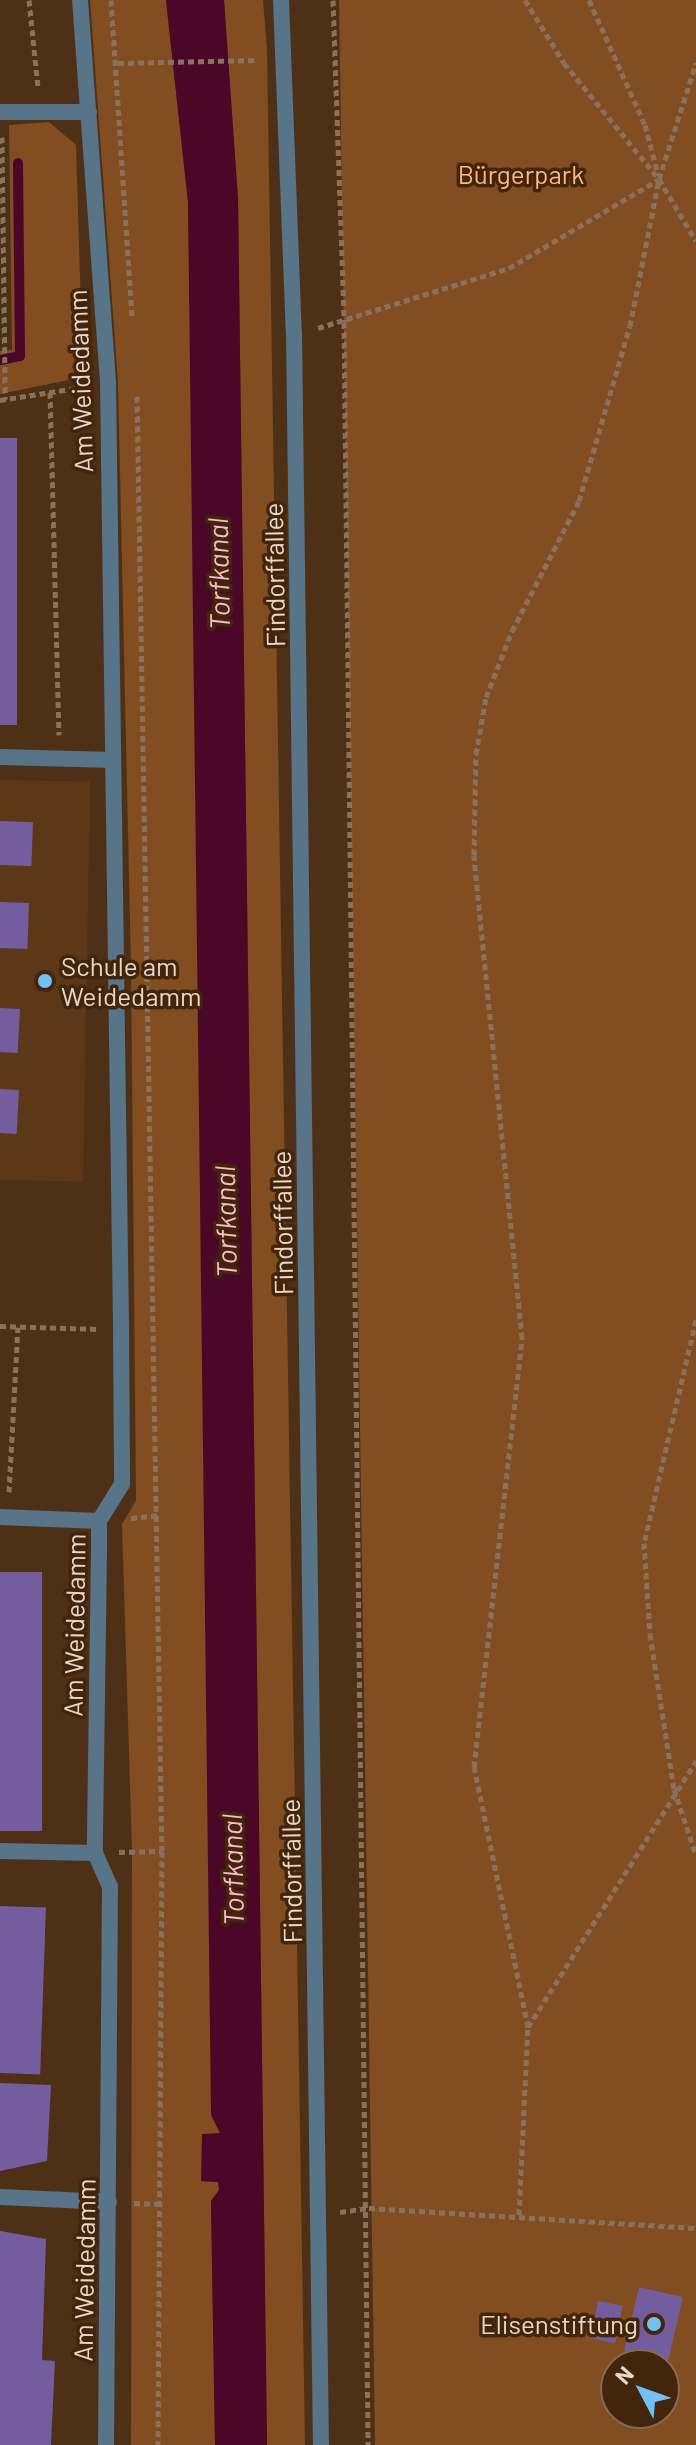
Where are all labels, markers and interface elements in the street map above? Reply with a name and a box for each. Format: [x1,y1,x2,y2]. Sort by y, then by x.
park label: Bürgerpark [458,158,584,190]
street label: Am Weidedamm [61,289,99,473]
street label: Findorffallee [257,503,291,647]
water label: Torfkanal [200,518,236,630]
place label: Schule am Weidedamm [61,950,202,1012]
marker: Schule am Weidedamm [36,972,54,990]
street label: Findorffallee [265,1151,299,1295]
water label: Torfkanal [207,1166,243,1278]
street label: Am Weidedamm [57,1533,91,1717]
street label: Findorffallee [274,1799,308,1943]
water label: Torfkanal [214,1814,250,1926]
street label: Am Weidedamm [67,2178,101,2362]
place label: Elisenstiftung [480,2308,638,2340]
marker: Elisenstiftung [645,2315,663,2333]
north arrow [600,2349,680,2429]
text: N [609,2361,638,2389]

